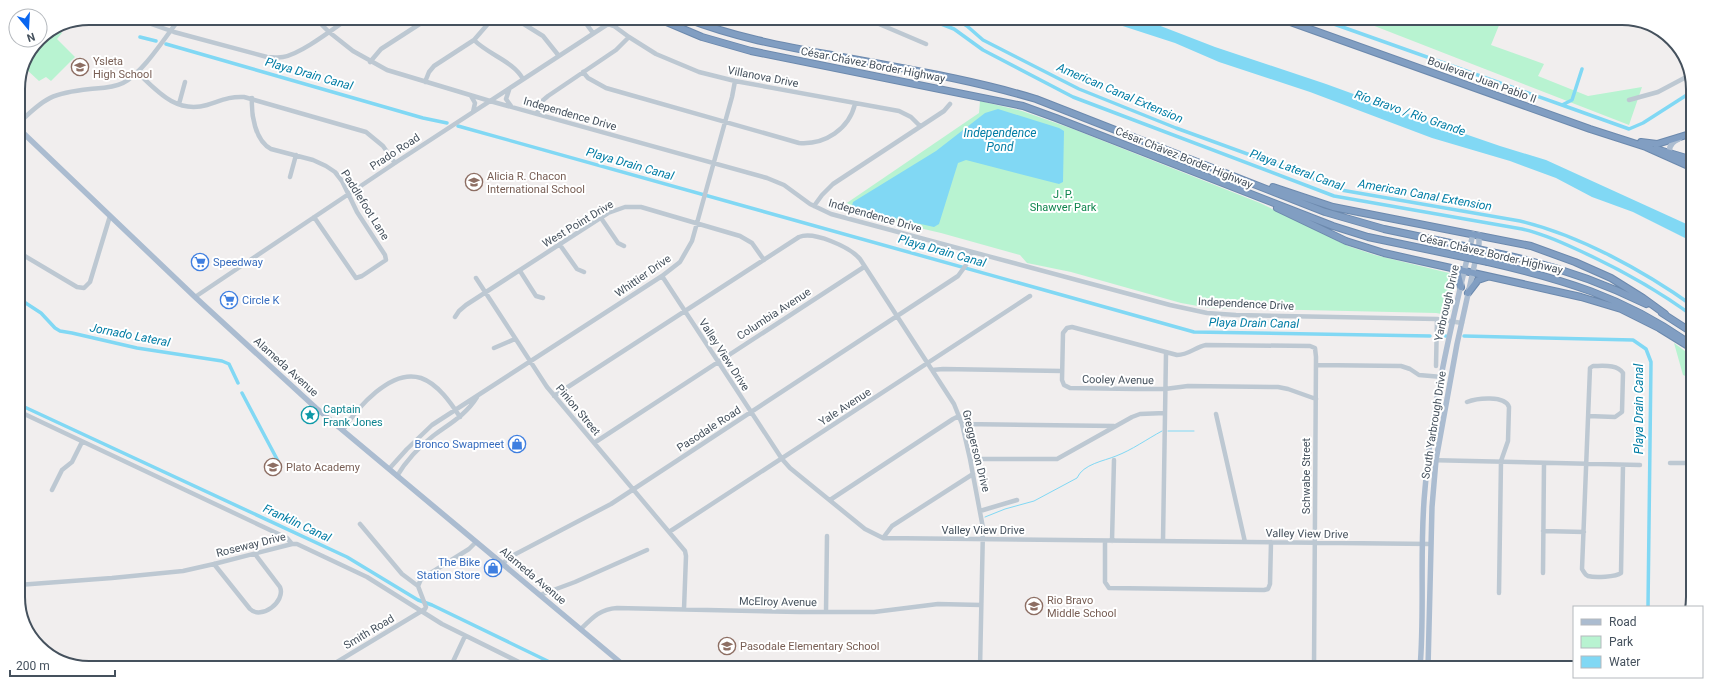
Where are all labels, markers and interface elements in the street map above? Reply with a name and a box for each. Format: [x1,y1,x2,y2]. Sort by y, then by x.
north arrow [8,8,48,48]
text: N [25,30,37,44]
street label: César Chávez Border Highway [800,45,947,86]
street label: Boulevard Juan Pablo II [1426,54,1538,106]
place label: Ysleta High School [93,55,152,81]
water label: Playa Drain Canal [264,55,355,93]
school or university icon: Ysleta High School [70,57,90,77]
water label: American Canal Extension [1054,60,1185,126]
street label: Villanova Drive [726,64,800,90]
water label: Río Bravo / Rio Grande [1353,87,1467,139]
street label: Independence Drive [522,94,618,134]
street label: César Chávez Border Highway [1113,124,1255,192]
water label: Independence Pond [964,126,1036,154]
street label: Prado Road [368,131,422,173]
water label: Playa Drain Canal [585,145,676,183]
water label: Playa Lateral Canal [1248,146,1346,194]
street label: Paddlefoot Lane [338,168,392,243]
place label: Alicia R. Chacon International School [487,170,585,196]
school or university icon: Alicia R. Chacon International School [464,172,484,192]
water label: American Canal Extension [1356,176,1493,214]
park label: J. P. Shawver Park [1030,188,1097,214]
street label: Independence Drive [827,196,923,236]
street label: West Point Drive [540,198,616,250]
street label: César Chávez Border Highway [1418,231,1565,277]
water label: Playa Drain Canal [897,232,988,270]
supermarket icon: Speedway [190,252,210,272]
street label: Whittier Drive [612,252,674,300]
place label: Speedway [213,256,264,269]
street label: Yarbrough Drive [1432,264,1462,342]
street label: Columbia Avenue [735,285,813,343]
supermarket icon: Circle K [219,290,239,310]
place label: Circle K [242,294,279,307]
street label: Independence Drive [1198,295,1295,313]
water label: Playa Drain Canal [1209,315,1300,331]
street label: Valley View Drive [696,317,752,393]
water label: Jornado Lateral [89,320,171,350]
street label: Alameda Avenue [251,335,321,399]
water label: Playa Drain Canal [1632,364,1646,454]
street label: South Yarbrough Drive [1419,370,1449,480]
street label: Cooley Avenue [1082,373,1154,387]
street label: Pinion Street [553,382,603,438]
street label: Yale Avenue [817,385,874,429]
place label: Captain Frank Jones [323,403,383,429]
street label: Pasodale Road [675,404,743,454]
place icon: Captain Frank Jones [300,405,320,425]
street label: Greggerson Drive [959,409,993,494]
shop icon: Bronco Swapmeet [507,434,527,454]
street label: Schwabe Street [1300,437,1313,514]
place label: Bronco Swapmeet [415,438,504,451]
school or university icon: Plato Academy [263,457,283,477]
place label: Plato Academy [286,461,361,474]
water label: Franklin Canal [261,501,333,545]
street label: Valley View Drive [941,524,1025,537]
street label: Valley View Drive [1265,527,1349,541]
street label: Roseway Drive [215,530,287,560]
street label: Alameda Avenue [497,545,569,608]
place label: The Bike Station Store [417,556,480,582]
shop icon: The Bike Station Store [483,558,503,578]
place label: Rio Bravo Middle School [1047,594,1117,620]
street label: McElroy Avenue [739,595,817,609]
school or university icon: Rio Bravo Middle School [1024,596,1044,616]
legend [1573,606,1703,678]
street label: Smith Road [341,612,397,652]
text: Road [1609,615,1637,629]
text: Park [1609,635,1634,649]
school or university icon: Pasodale Elementary School [717,636,737,656]
place label: Pasodale Elementary School [740,640,879,653]
scale bar [10,652,115,678]
text: Water [1609,655,1640,669]
text: 200 m [16,659,50,673]

